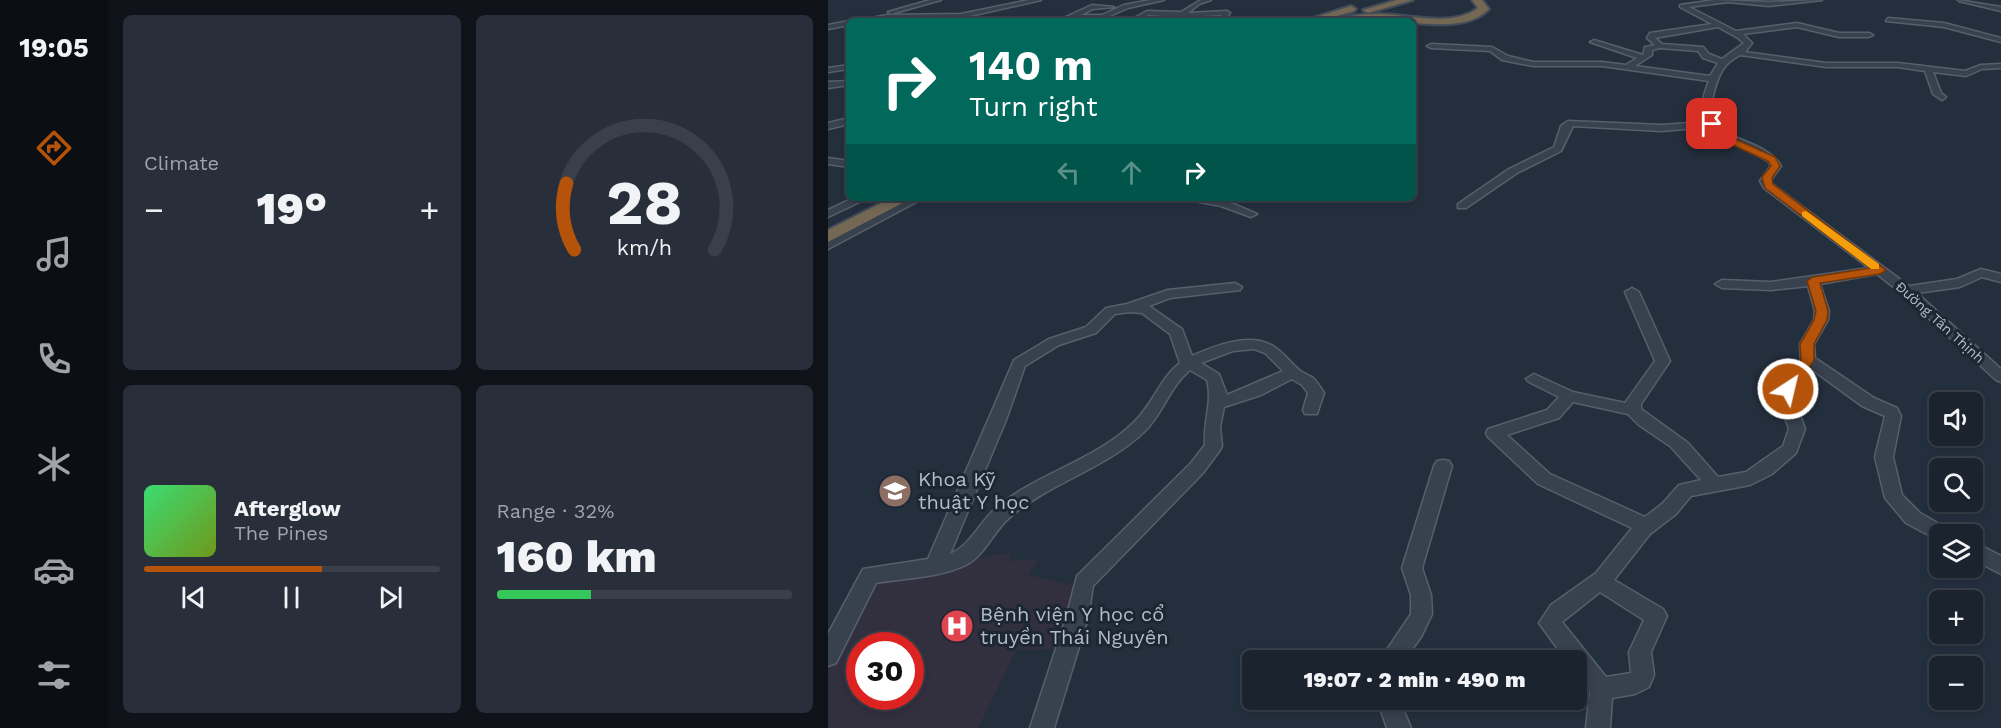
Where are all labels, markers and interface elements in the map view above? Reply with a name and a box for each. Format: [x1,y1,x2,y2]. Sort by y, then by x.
text: 19:05 [19,32,89,64]
text: 140 m [969,41,1093,90]
icon: right [870,42,948,120]
text: Turn right [969,91,1098,123]
pin [1686,98,1737,149]
icon: arrive [1695,107,1728,140]
icon: directions [33,127,75,169]
text: Climate [144,151,219,175]
icon: left [1052,156,1085,189]
icon: ahead [1115,156,1148,189]
icon: right [1178,156,1211,189]
text: 28 [606,166,682,239]
text: 19° [256,182,327,235]
text: − [144,190,164,229]
text: + [420,190,440,229]
icon: music [33,233,75,275]
text: km/h [617,235,672,260]
street label: Đường Tân Thịnh [1892,278,1988,366]
icon: phone [33,338,75,380]
position arrow [1756,357,1820,421]
map controls [1929,392,1983,710]
button: sound [1929,392,1983,446]
icon: climate [33,443,75,485]
button: search [1929,458,1983,512]
place label: Khoa Kỹ thuật Y học [918,467,1029,514]
school or university icon: Khoa Kỹ thuật Y học [877,473,913,509]
text: Afterglow [234,496,341,521]
text: Range · 32% [497,499,614,523]
text: The Pines [234,521,328,545]
button: layers [1929,524,1983,578]
text: 160 km [497,530,657,583]
icon: car [33,549,75,591]
icon: previous [177,581,210,614]
icon: pause [275,581,308,614]
icon: next [374,581,407,614]
button: + [1929,590,1983,644]
place label: Bệnh viện Y học cổ truyền Thái Nguyên [980,602,1169,649]
hospital icon: Bệnh viện Y học cổ truyền Thái Nguyên [939,608,975,644]
speed limit sign: 30 [846,632,924,710]
icon: filters [33,654,75,696]
button: − [1929,656,1983,710]
text: 19:07 · 2 min · 490 m [1303,667,1526,692]

